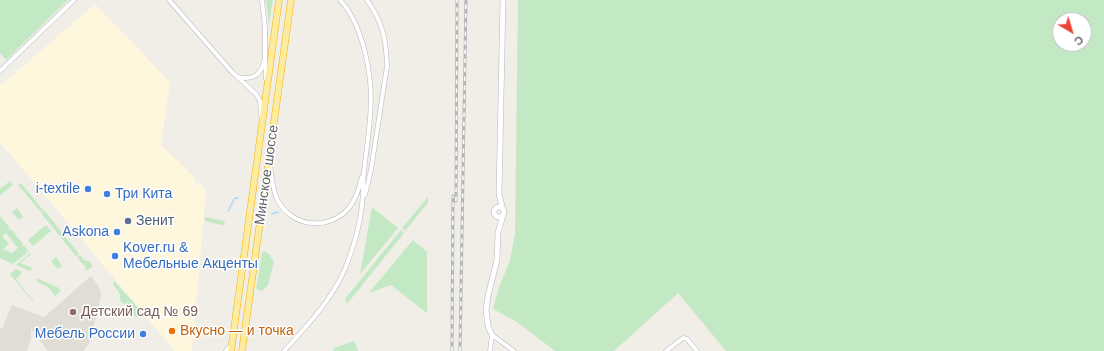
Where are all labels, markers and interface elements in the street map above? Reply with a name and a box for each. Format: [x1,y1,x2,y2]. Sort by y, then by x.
north arrow [1052,12,1092,52]
text: С [1072,33,1086,48]
street label: Минское шоссе [252,124,282,226]
place label: i-textile [36,181,80,197]
marker: i-textile [83,184,93,194]
place label: Три Кита [115,186,172,202]
marker: Три Кита [102,189,112,199]
place label: Зенит [136,213,174,229]
marker: Зенит [123,216,133,226]
place label: Askona [62,224,109,240]
marker: Askona [112,227,122,237]
place label: Kover.ru & Мебельные Акценты [123,240,258,272]
marker: Kover.ru & Мебельные Акценты [110,251,120,261]
place label: Детский сад № 69 [81,304,198,320]
marker: Детский сад № 69 [68,307,78,317]
place label: Вкусно — и точка [180,323,294,339]
place label: Мебель России [35,326,135,342]
marker: Вкусно — и точка [167,326,177,336]
marker: Мебель России [138,329,148,339]

